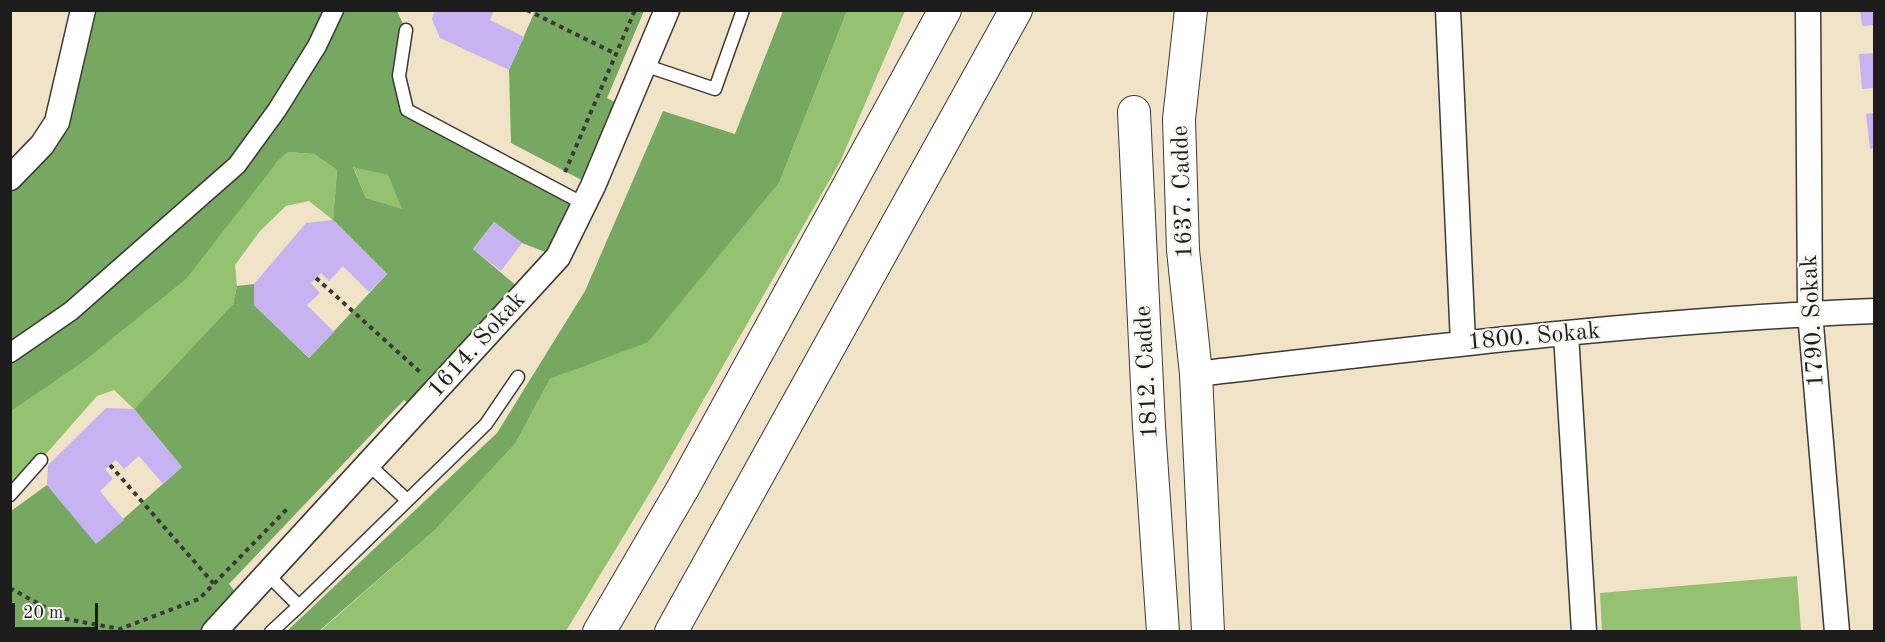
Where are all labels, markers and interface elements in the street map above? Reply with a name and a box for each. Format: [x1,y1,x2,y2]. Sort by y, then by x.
street label: 1637. Cadde [1166,125,1200,259]
street label: 1790. Sokak [1795,254,1831,388]
street label: 1614. Sokak [422,286,532,404]
street label: 1812. Cadde [1129,305,1165,439]
street label: 1800. Sokak [1467,317,1601,357]
scale bar [15,591,100,629]
text: 20 m [23,604,63,622]

